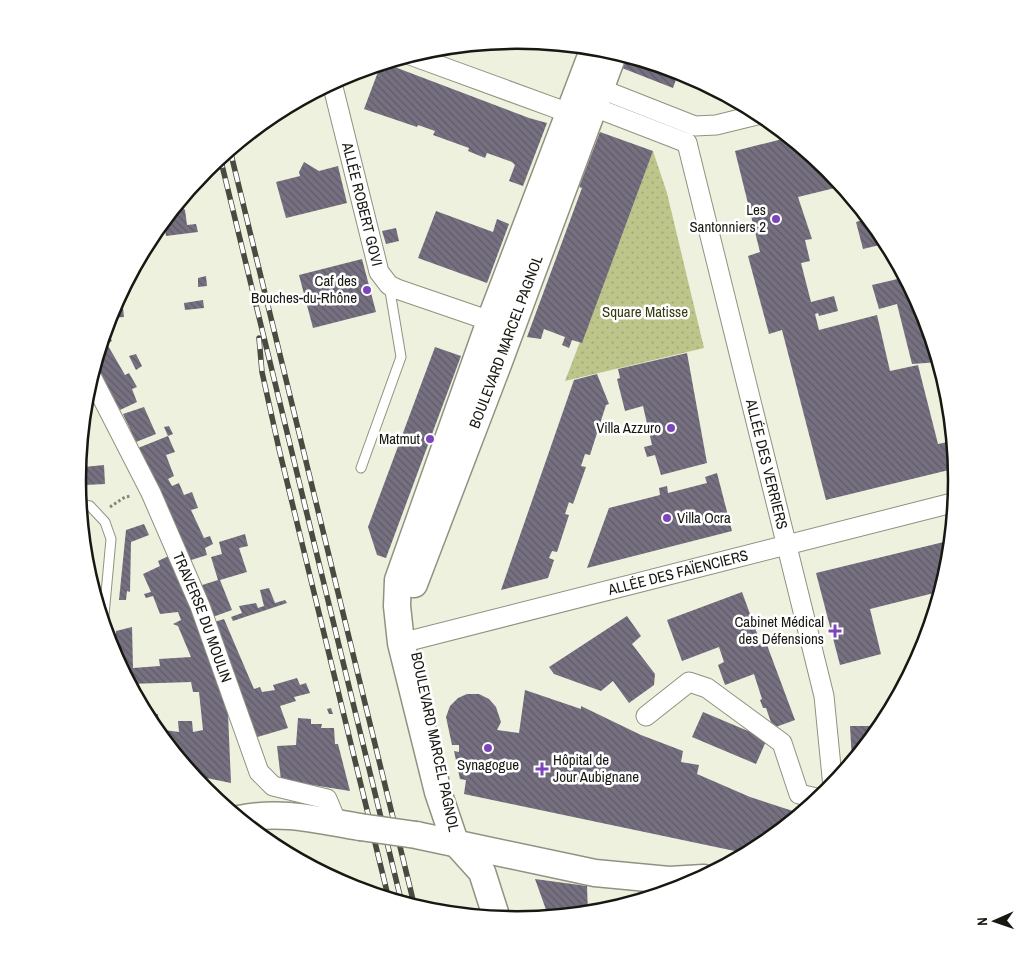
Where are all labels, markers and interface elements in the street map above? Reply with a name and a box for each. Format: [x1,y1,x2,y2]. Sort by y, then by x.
street label: ALLÉE ROBERT GOVI [337,139,388,268]
place label: Les Santonniers 2 [689,199,766,237]
marker: Les Santonniers 2 [770,213,782,225]
street label: BOULEVARD MARCEL PAGNOL [464,252,548,431]
place label: Caf des Bouches-du-Rhône [251,270,357,308]
marker: Caf des Bouches-du-Rhône [361,284,373,296]
park label: Square Matisse [602,301,688,322]
street label: ALLÉE DES VERRIERS [741,396,793,531]
place label: Villa Azzuro [596,417,661,438]
marker: Villa Azzuro [665,422,677,434]
place label: Matmut [379,428,421,449]
marker: Matmut [424,433,436,445]
place label: Villa Ocra [677,507,731,528]
marker: Villa Ocra [661,512,673,524]
street label: ALLÉE DES FAÏENCIERS [605,544,750,600]
street label: TRAVERSE DU MOULIN [168,549,237,685]
place label: Cabinet Médical des Défensions [734,611,824,649]
marker: Cabinet Médical des Défensions [828,624,842,638]
street label: BOULEVARD MARCEL PAGNOL [406,650,465,834]
marker: Synagogue [482,742,494,754]
place label: Hôpital de Jour Aubignane [553,749,639,787]
place label: Synagogue [457,754,519,775]
marker: Hôpital de Jour Aubignane [535,762,549,776]
north arrow [970,896,1020,946]
text: N [973,917,991,926]

